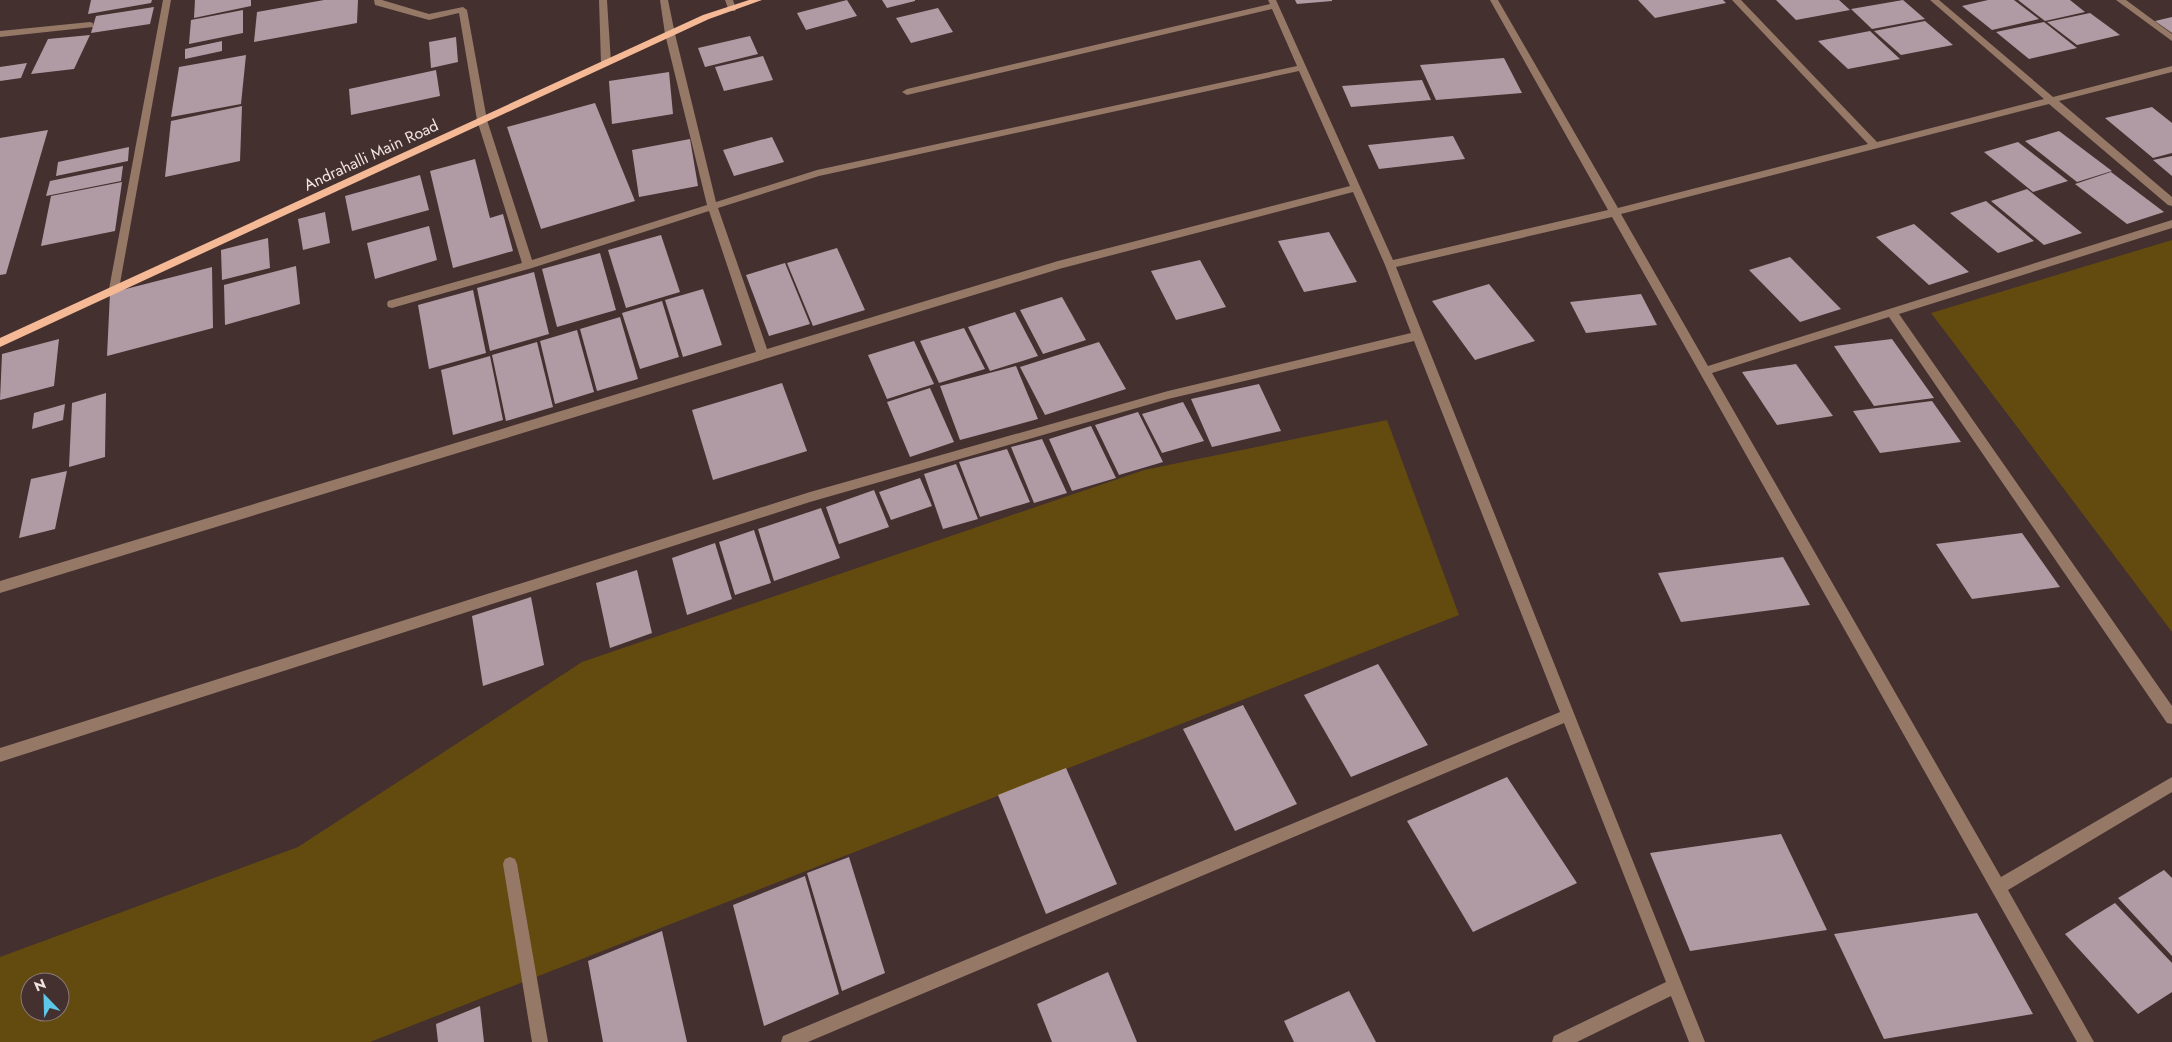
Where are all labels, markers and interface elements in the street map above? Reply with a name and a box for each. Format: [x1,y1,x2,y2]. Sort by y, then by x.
street label: Andrahalli Main Road [300,114,442,196]
north arrow [20,972,70,1022]
text: N [31,974,49,996]

